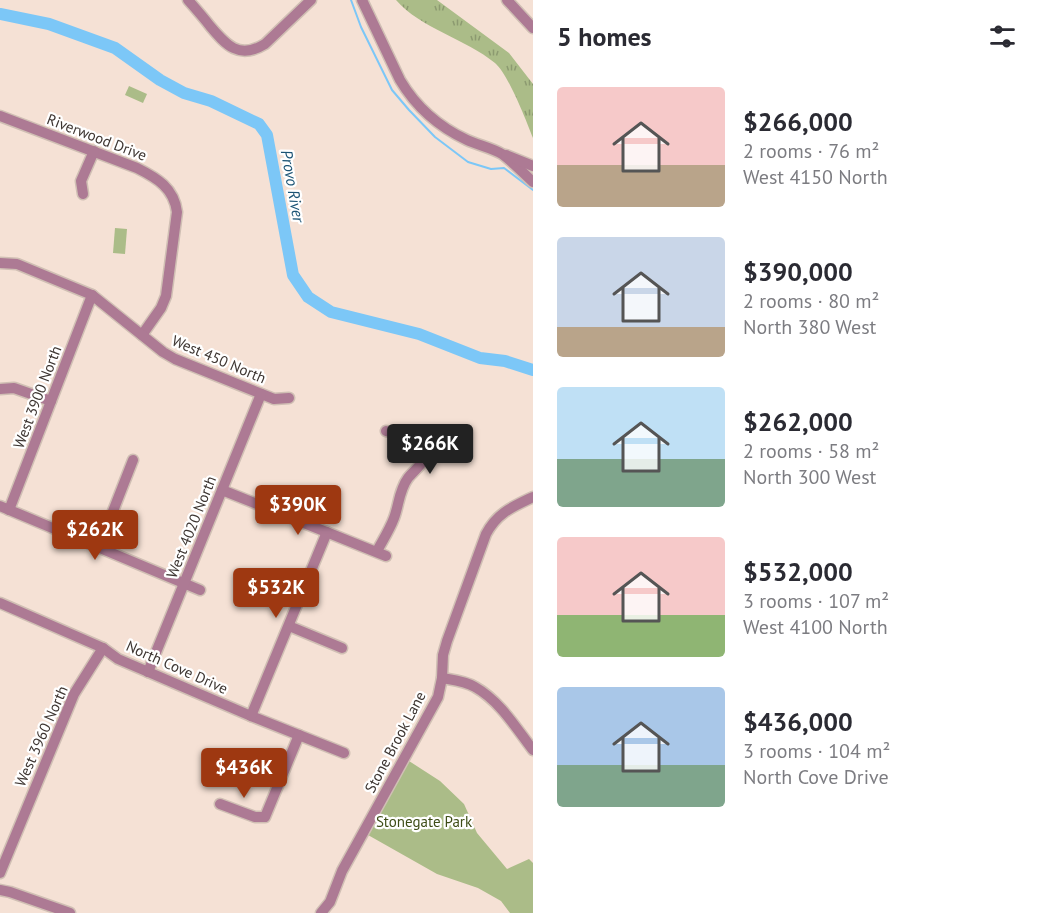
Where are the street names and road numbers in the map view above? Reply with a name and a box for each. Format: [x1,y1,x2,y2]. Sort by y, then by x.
street label: Riverwood Drive [44,109,150,165]
street label: West 450 North [169,331,269,387]
street label: West 3900 North [9,343,65,451]
street label: West 4020 North [162,473,220,581]
street label: North Cove Drive [123,636,231,698]
street label: West 3960 North [10,683,72,789]
street label: Stone Brook Lane [360,688,430,796]

